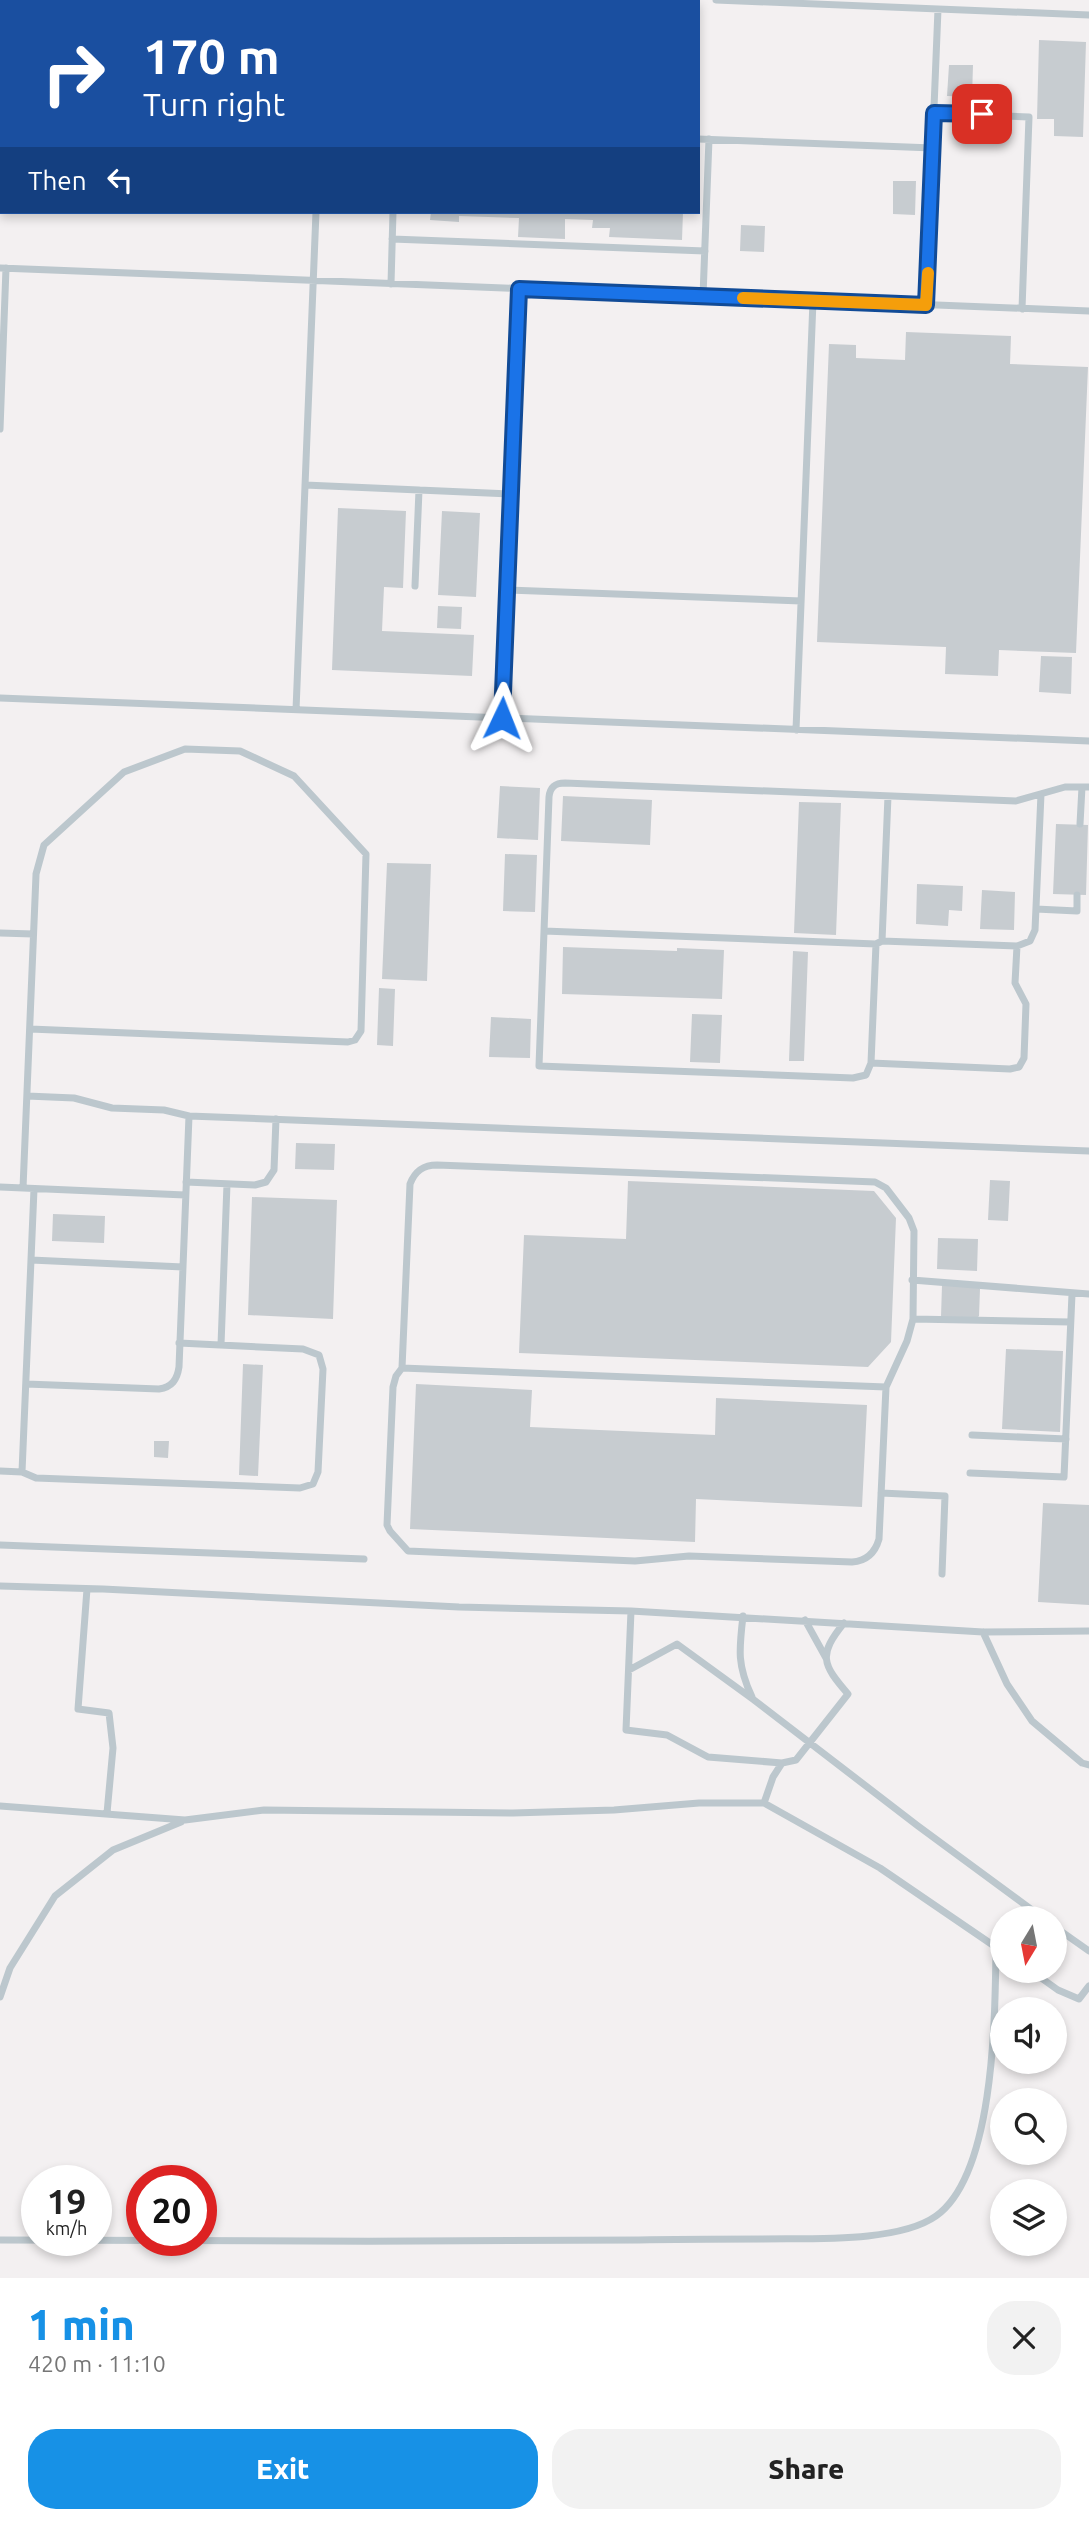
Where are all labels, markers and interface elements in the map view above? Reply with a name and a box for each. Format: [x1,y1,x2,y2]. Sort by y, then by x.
icon: right [28,28,119,119]
text: 170 m [143,28,280,83]
pin [952,84,1012,144]
text: Turn right [143,86,285,122]
icon: arrive [963,95,1001,133]
icon: left [101,161,139,199]
text: Then [28,166,87,195]
position arrow [465,681,539,755]
north arrow [990,1906,1068,1983]
map controls [990,1906,1067,2256]
button: sound [990,1997,1067,2074]
button: search [990,2088,1067,2165]
speed limit sign: 20 [126,2165,217,2256]
button: layers [990,2179,1067,2256]
text: 19 [47,2181,86,2221]
text: km/h [46,2218,87,2238]
text: 1 min [28,2301,135,2348]
button: close [987,2301,1061,2375]
text: 420 m · 11:10 [28,2351,166,2376]
button: Exit [28,2429,538,2509]
button: Share [552,2429,1061,2509]

